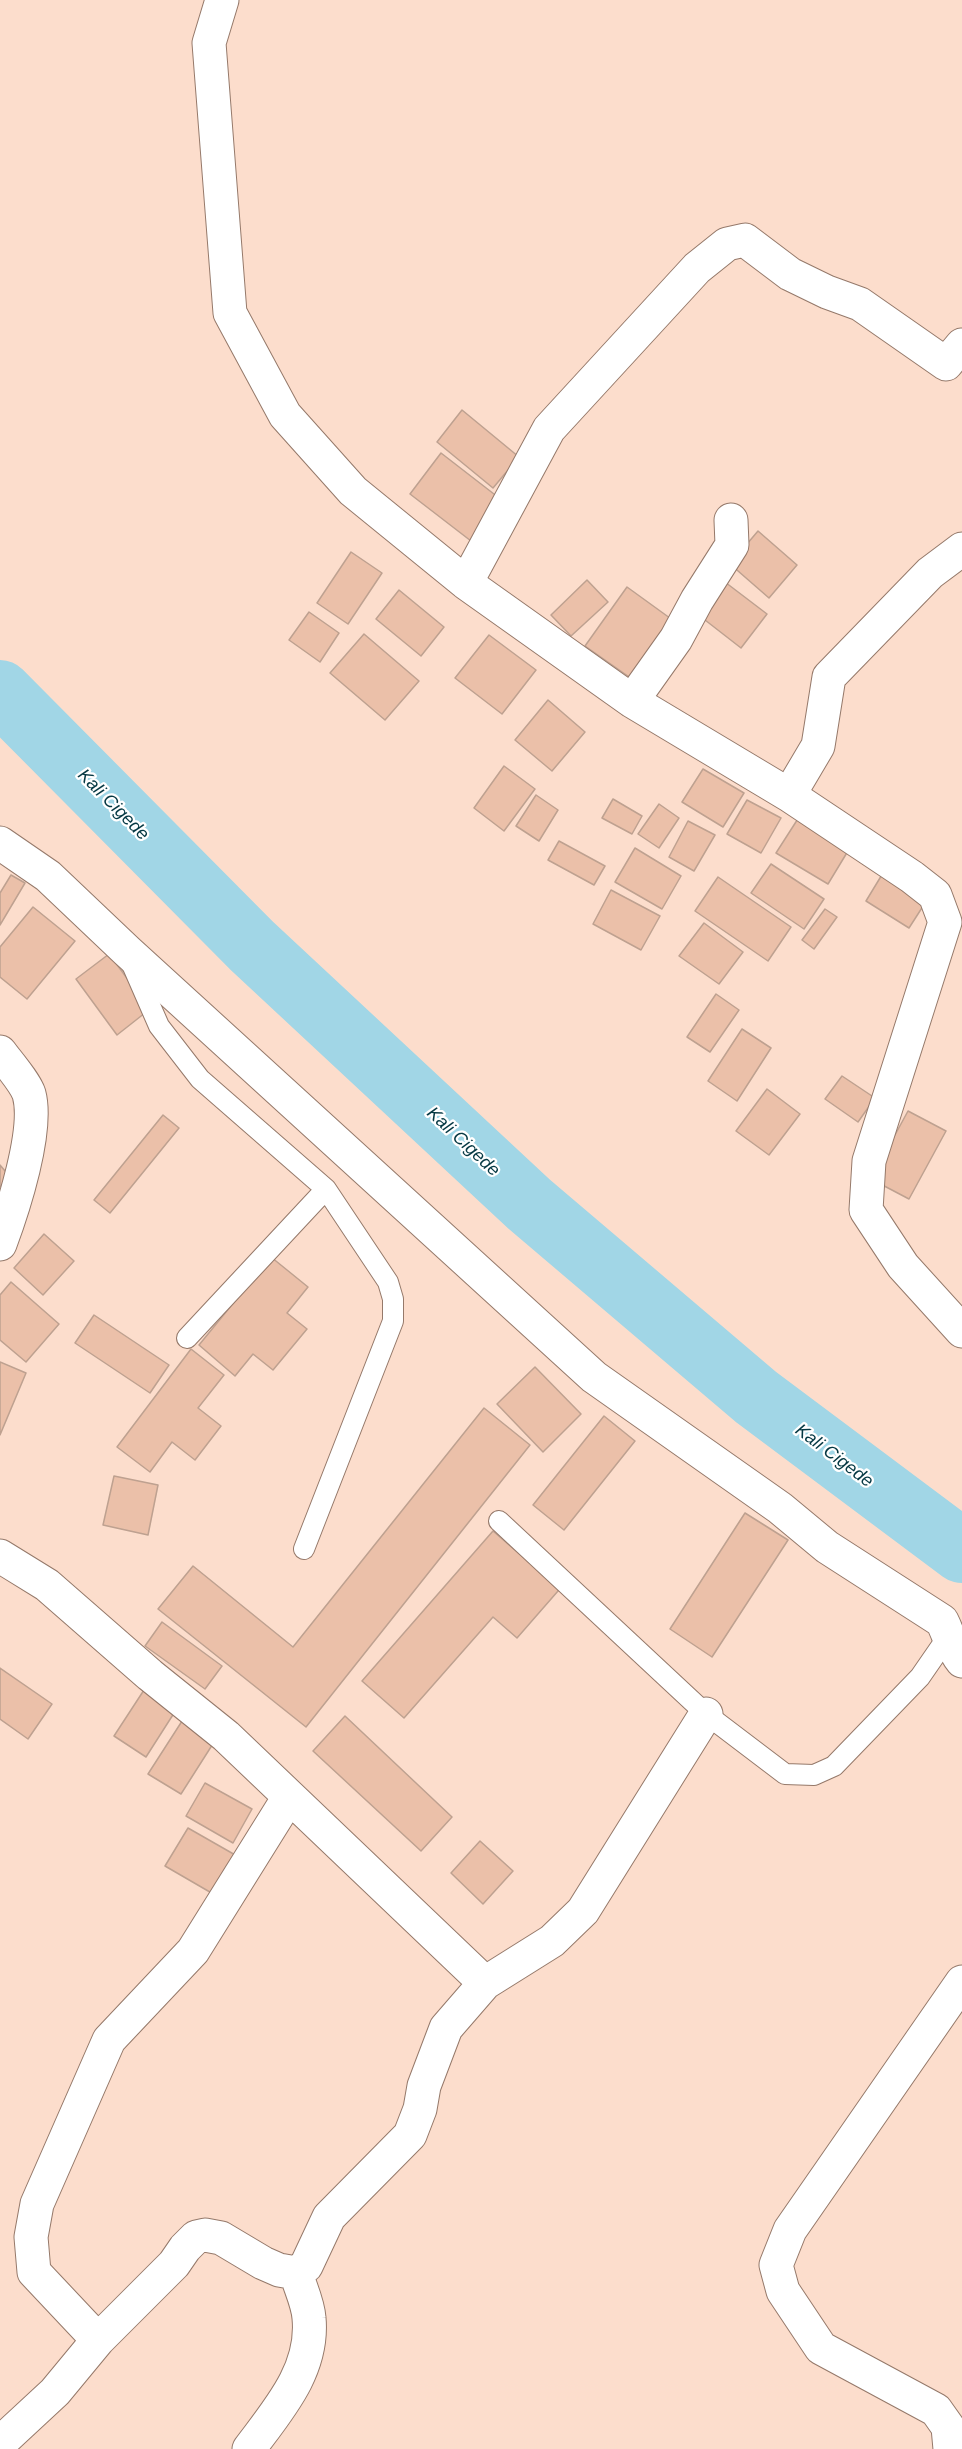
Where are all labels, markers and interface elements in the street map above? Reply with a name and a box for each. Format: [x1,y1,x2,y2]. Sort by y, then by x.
water label: Kali Cigede [73,765,153,845]
water label: Kali Cigede [422,1103,504,1181]
water label: Kali Cigede [791,1420,877,1492]

